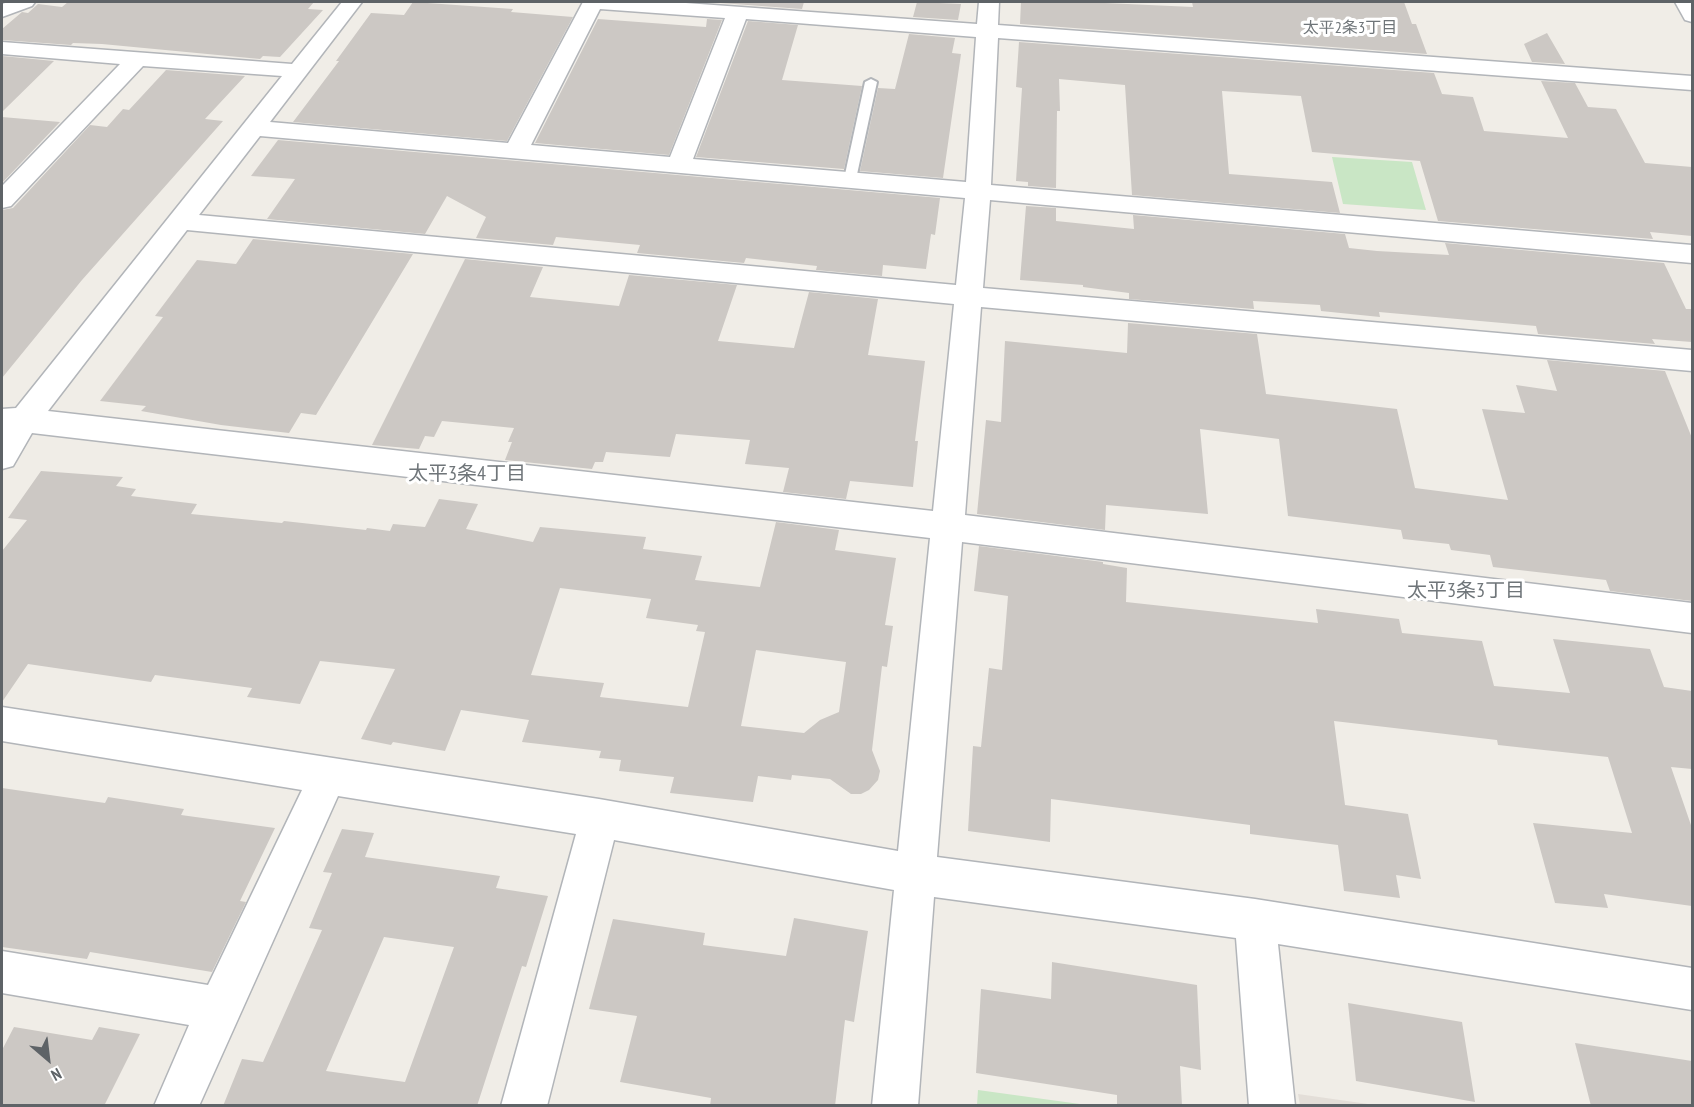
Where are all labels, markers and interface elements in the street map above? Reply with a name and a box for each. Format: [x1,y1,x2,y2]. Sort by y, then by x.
district label: 太平2条3丁目 [1303,18,1397,38]
district label: 太平3条4丁目 [408,462,526,486]
district label: 太平3条3丁目 [1407,579,1525,603]
north arrow [18,1029,78,1089]
text: N [48,1064,65,1086]

